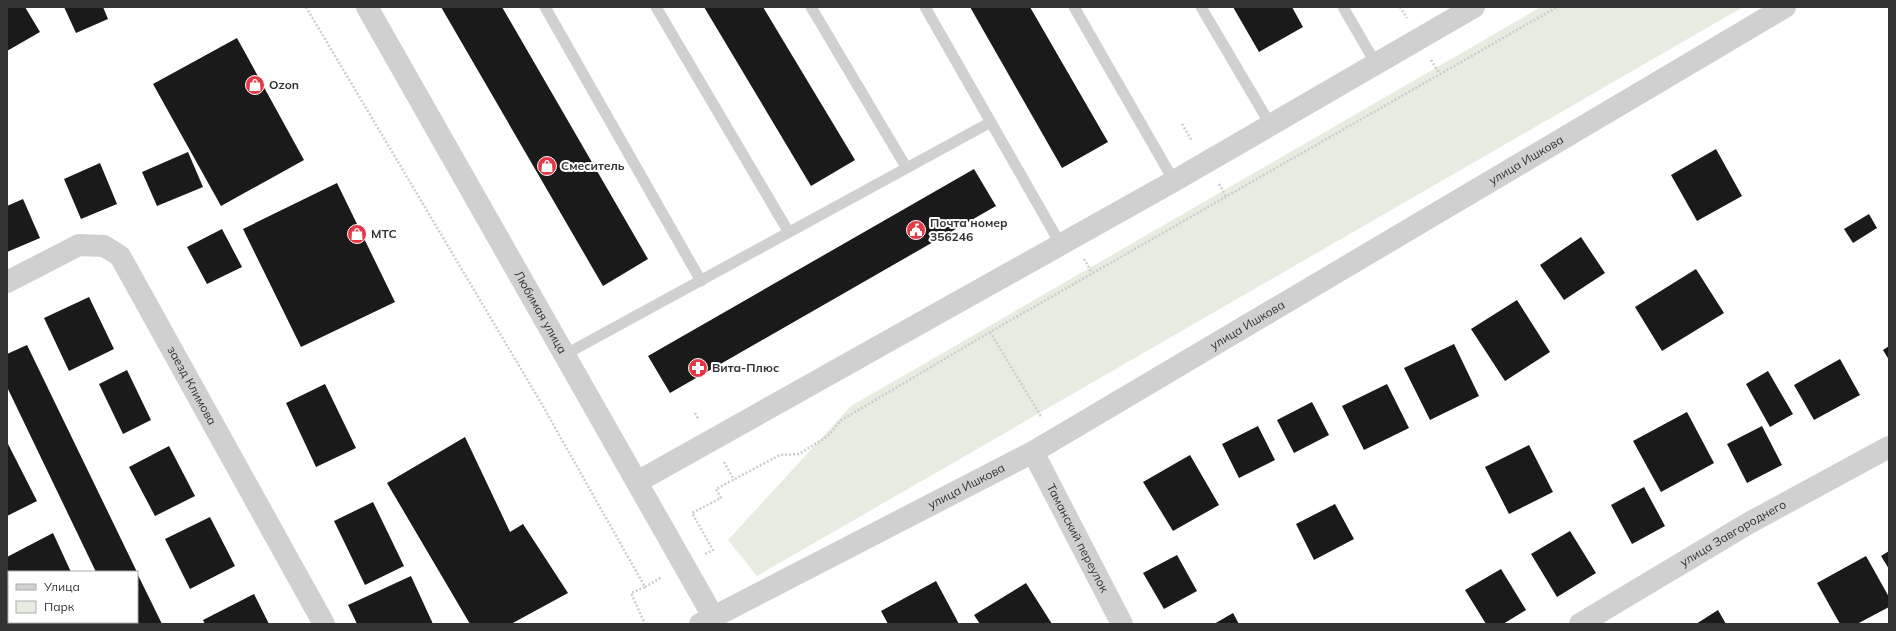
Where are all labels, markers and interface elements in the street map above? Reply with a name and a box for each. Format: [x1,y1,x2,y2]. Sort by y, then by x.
shop icon: Ozon [244,74,266,96]
place label: Ozon [269,77,299,92]
street label: улица Ишкова [1486,132,1566,188]
shop icon: Смеситель [536,155,558,177]
place label: Смеситель [561,158,625,173]
place label: Почта номер 356246 [930,215,1008,244]
public building icon: Почта номер 356246 [905,219,927,241]
shop icon: МТС [346,223,368,245]
place label: МТС [371,226,397,241]
street label: Любимая улица [511,268,570,356]
street label: улица Ишкова [1207,297,1287,353]
street label: заезд Климова [164,343,220,427]
pharmacy icon: Вита-Плюс [687,357,709,379]
place label: Вита-Плюс [712,360,779,375]
street label: улица Ишкова [925,460,1007,512]
street label: Таманский переулок [1044,481,1113,595]
street label: улица Завгороднего [1677,496,1789,570]
legend [8,571,138,623]
text: Улица [43,579,80,594]
text: Парк [44,599,75,614]

